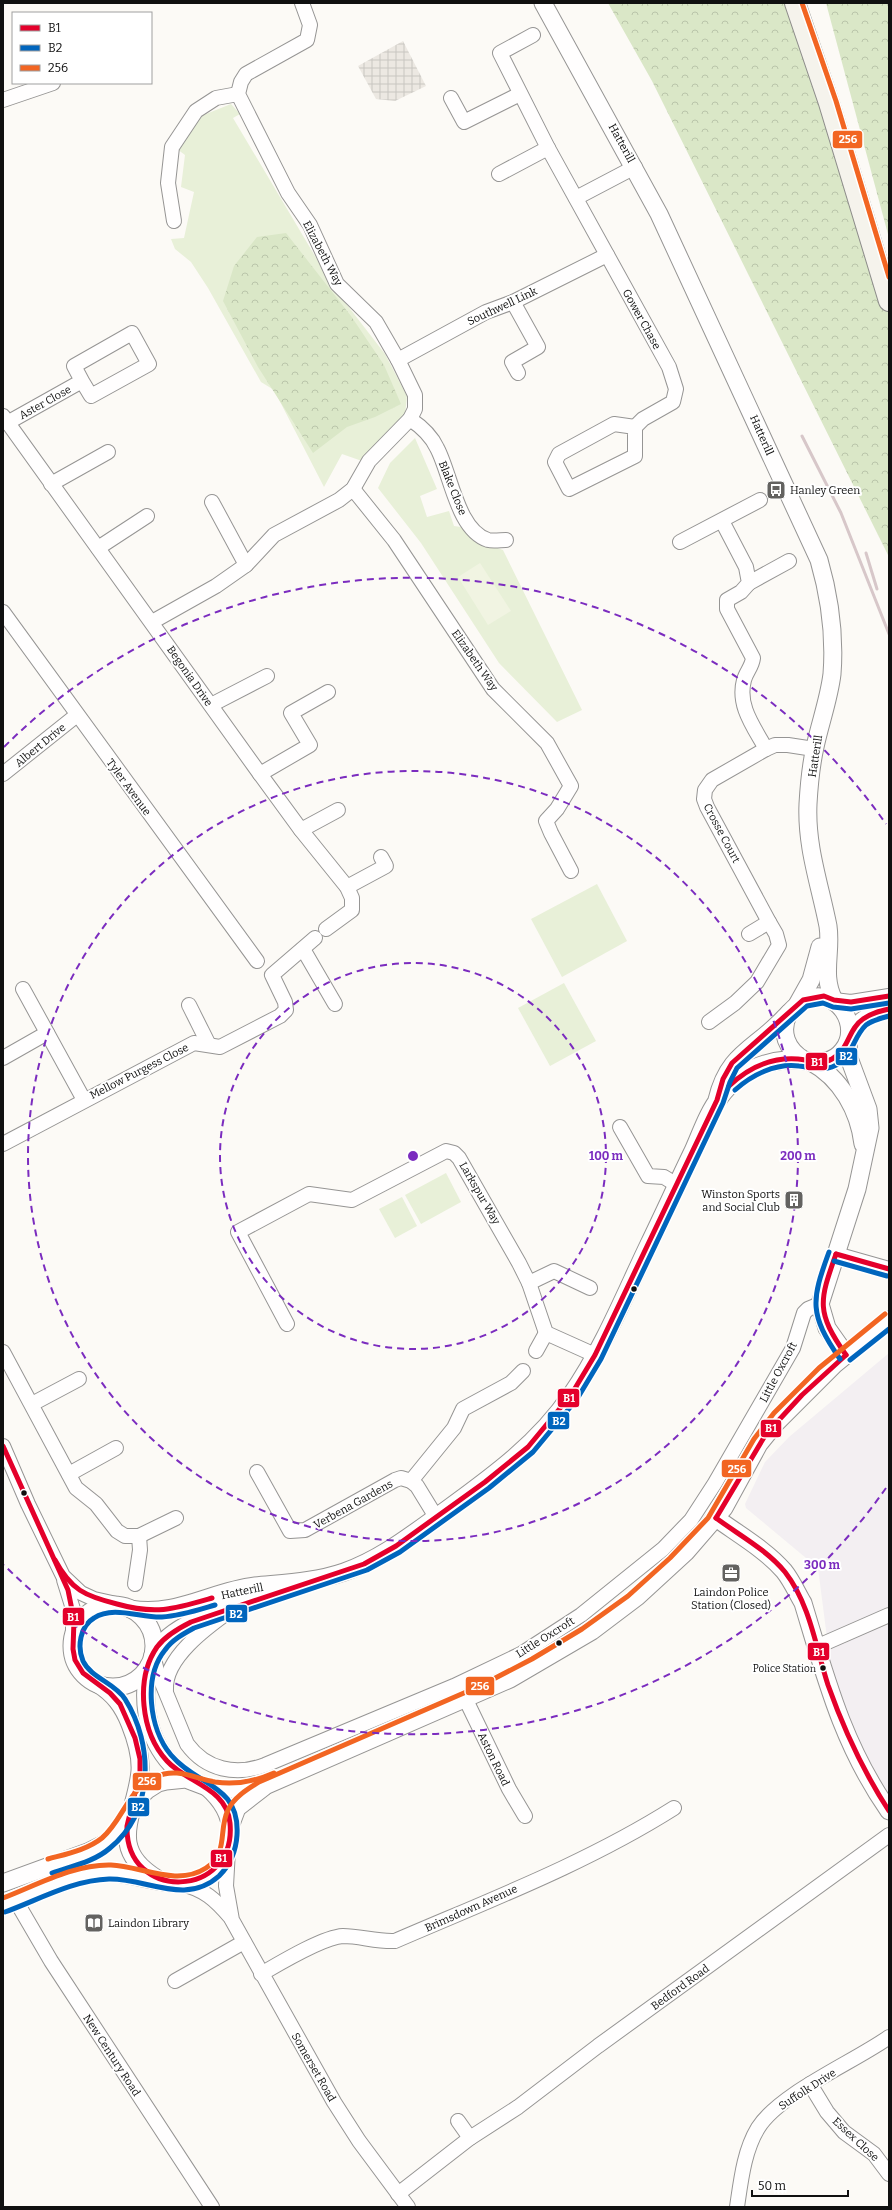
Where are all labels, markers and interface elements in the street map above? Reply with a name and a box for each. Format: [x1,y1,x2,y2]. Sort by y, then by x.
legend [12,12,152,84]
text: B1 [48,21,61,35]
text: B2 [48,41,62,55]
text: 256 [48,61,68,75]
street label: Hatterill [606,121,638,165]
line badge: 256 [832,130,863,149]
text: 256 [839,133,858,146]
street label: Elizabeth Way [300,219,345,288]
street label: Southwell Link [465,284,540,328]
street label: Gower Chase [620,287,663,352]
street label: Aster Close [17,383,73,422]
street label: Hatterill [747,413,776,457]
street label: Blake Close [436,459,469,517]
bus stop icon: Hanley Green [765,479,787,501]
place label: Hanley Green [790,484,860,497]
street label: Elizabeth Way [449,627,501,694]
street label: Begonia Drive [164,644,215,709]
street label: Albert Drive [12,721,68,770]
street label: Hatterill [806,734,825,778]
street label: Tyler Avenue [104,756,154,818]
street label: Crosse Court [701,801,743,865]
street label: Mellow Purgess Close [88,1041,191,1102]
line badge: B2 [835,1047,858,1066]
text: B2 [839,1050,853,1063]
line badge: B1 [805,1052,828,1071]
text: B1 [811,1056,823,1069]
centre of rings [406,1149,420,1163]
text: 100 m [589,1149,624,1163]
text: 200 m [780,1149,816,1163]
street label: Larkspur Way [456,1160,503,1227]
place label: Winston Sports and Social Club [701,1188,780,1214]
building icon: Winston Sports and Social Club [783,1189,805,1211]
unlabelled marker [629,1284,639,1294]
street label: Little Oxcroft [757,1340,800,1405]
line badge: B1 [557,1388,580,1408]
text: B1 [563,1392,575,1405]
line badge: B2 [547,1411,570,1430]
text: B2 [552,1415,566,1428]
line badge: B1 [760,1419,782,1438]
text: B1 [765,1422,777,1435]
line badge: 256 [721,1459,752,1478]
text: 256 [728,1463,747,1476]
street label: Verbena Gardens [311,1477,395,1532]
unlabelled marker [19,1488,29,1498]
text: 300 m [804,1558,840,1572]
office icon: Laindon Police Station (Closed) [720,1562,742,1584]
street label: Hatterill [220,1581,264,1602]
place label: Laindon Police Station (Closed) [691,1586,771,1612]
line badge: B2 [225,1604,248,1623]
line badge: B1 [62,1607,85,1626]
text: B2 [229,1608,243,1621]
text: B1 [67,1611,79,1624]
street label: Little Oxcroft [514,1614,577,1661]
unlabelled marker [554,1638,564,1648]
line badge: B1 [807,1642,830,1661]
text: B1 [813,1646,825,1659]
place label: Police Station [753,1663,817,1675]
marker: Police Station [818,1663,828,1673]
line badge: 256 [465,1676,495,1696]
text: 256 [471,1680,490,1693]
street label: Aston Road [475,1730,512,1789]
line badge: 256 [132,1772,162,1791]
text: 256 [138,1775,157,1788]
line badge: B2 [127,1797,150,1817]
text: B2 [131,1801,145,1814]
line badge: B1 [210,1849,233,1868]
text: B1 [215,1852,227,1865]
street label: Brimsdown Avenue [423,1882,519,1935]
library icon: Laindon Library [83,1912,105,1934]
place label: Laindon Library [108,1917,189,1930]
street label: Bedford Road [649,1962,712,2013]
street label: New Century Road [80,2012,143,2099]
street label: Somerset Road [289,2031,339,2104]
street label: Suffolk Drive [776,2066,838,2113]
street label: Essex Close [830,2115,882,2164]
scale bar [752,2172,848,2198]
text: 50 m [758,2179,787,2193]

